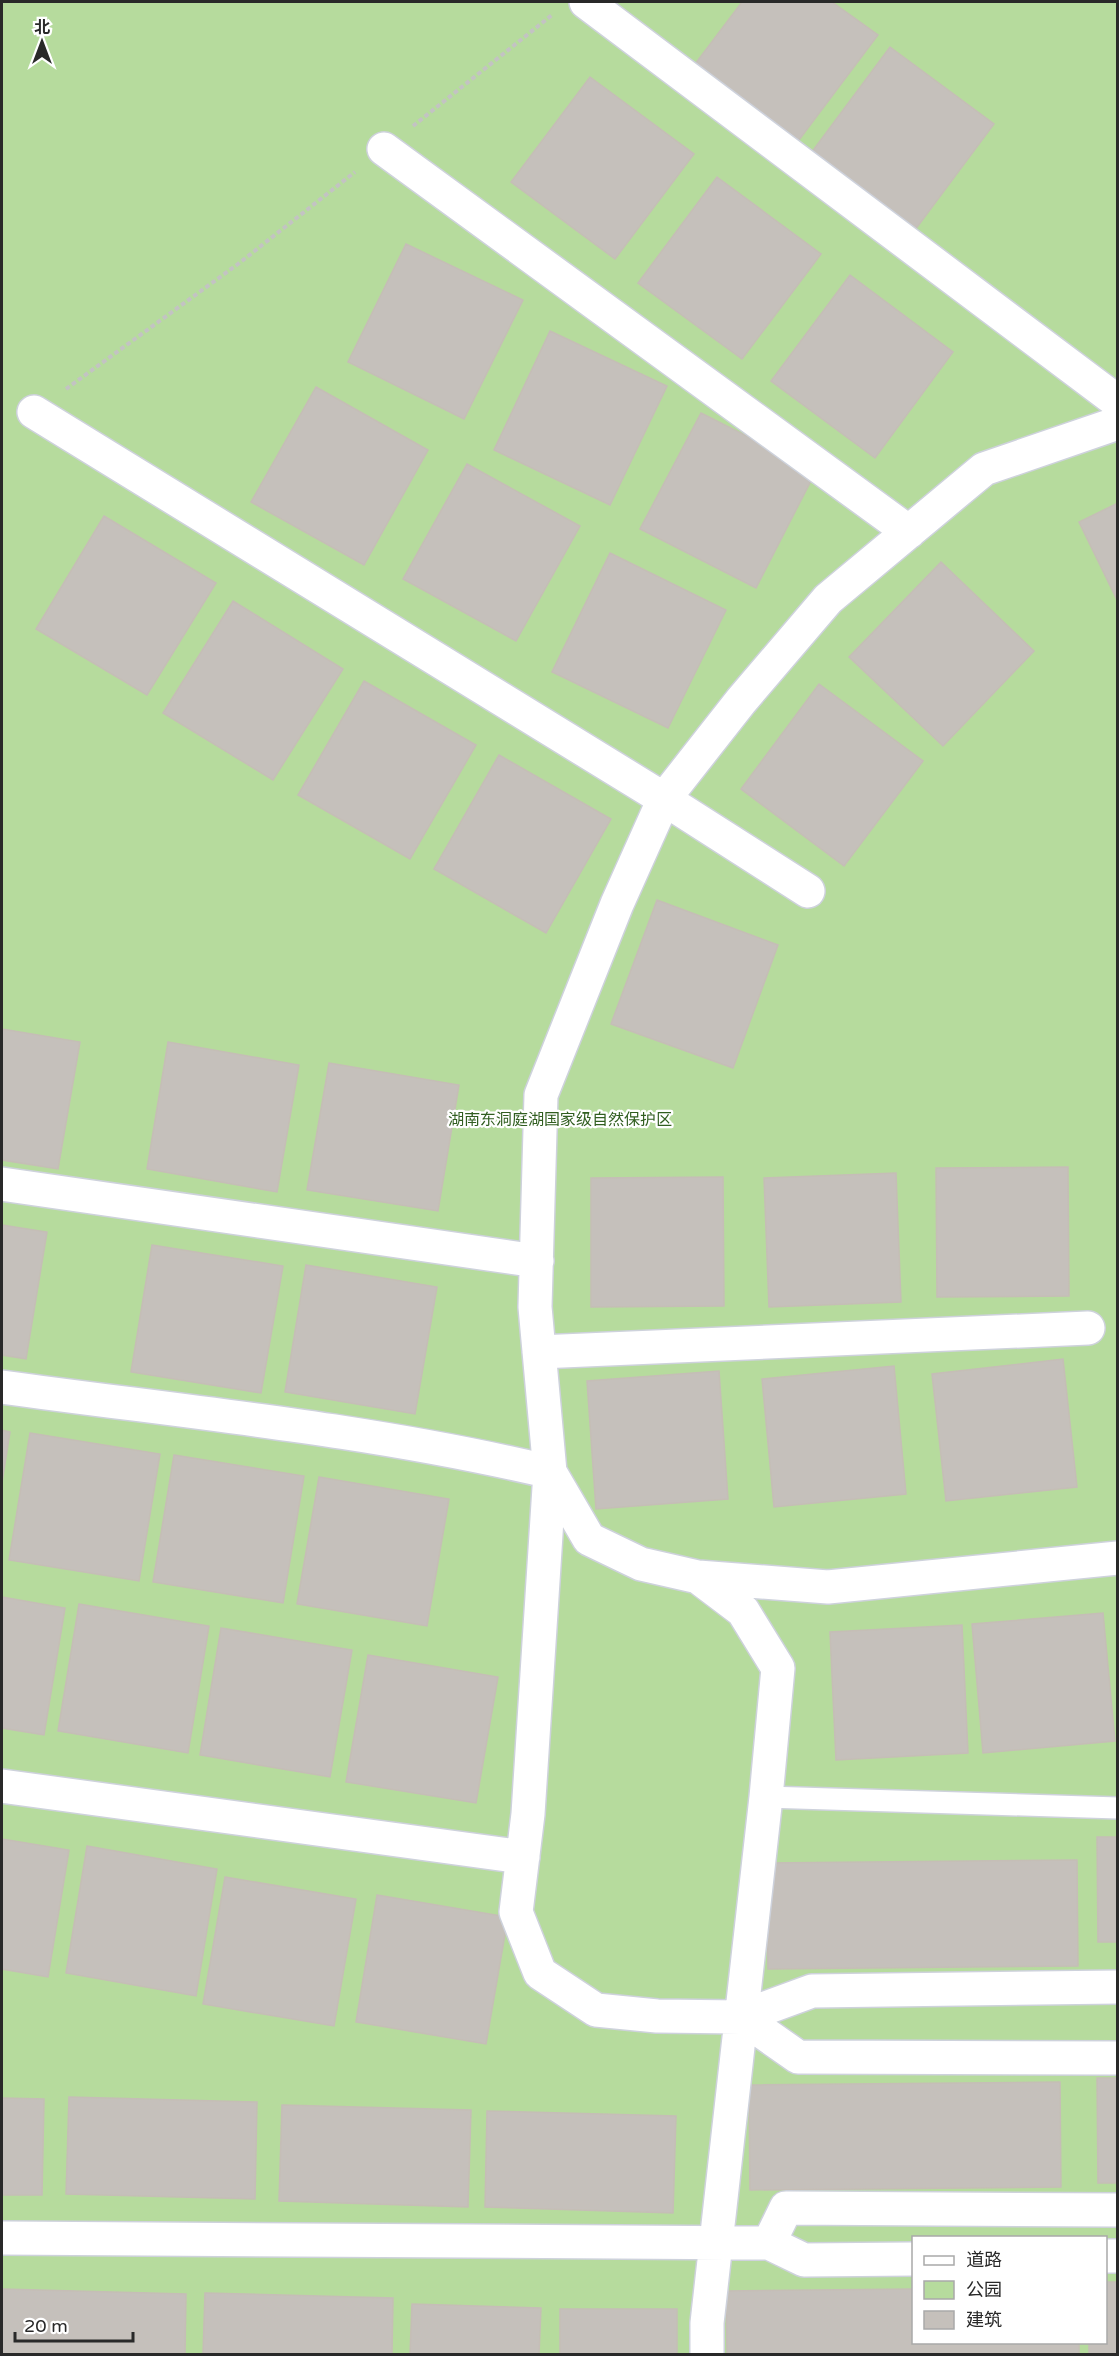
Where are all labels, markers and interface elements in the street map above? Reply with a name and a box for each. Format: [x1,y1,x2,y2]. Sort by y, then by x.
north arrow [12,12,72,72]
text: 北 [34,18,50,38]
park label: 湖南东洞庭湖国家级自然保护区 [448,1110,672,1130]
legend [912,2236,1107,2344]
text: 道路 [966,2249,1002,2271]
text: 公园 [966,2279,1002,2301]
scale bar [15,2305,134,2343]
text: 建筑 [966,2309,1002,2331]
text: 20 m [24,2315,68,2337]

